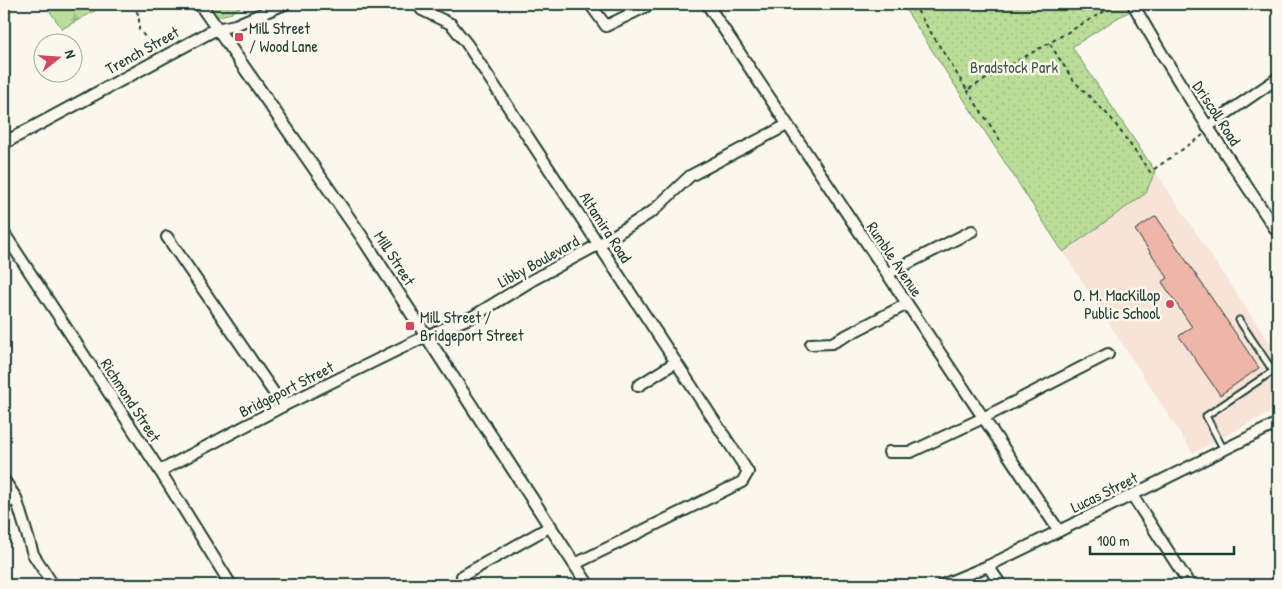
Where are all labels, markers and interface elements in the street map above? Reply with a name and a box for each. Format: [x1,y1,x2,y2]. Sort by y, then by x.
place label: Mill Street / Wood Lane [249,17,319,57]
street label: Trench Street [101,20,183,79]
marker: Mill Street / Wood Lane [233,31,245,43]
north arrow [32,32,82,82]
text: N [61,48,81,61]
park label: Bradstock Park [970,56,1058,78]
street label: Driscoll Road [1188,76,1246,150]
street label: Altamira Road [575,187,637,267]
street label: Rumble Avenue [862,217,929,301]
street label: Mill Street [369,226,421,290]
street label: Libby Boulevard [493,230,583,292]
place label: O. M. MacKillop Public School [1073,284,1161,324]
marker: O. M. MacKillop Public School [1164,298,1176,310]
place label: Mill Street / Bridgeport Street [420,306,524,346]
marker: Mill Street / Bridgeport Street [404,320,416,332]
street label: Richmond Street [96,354,167,446]
street label: Bridgeport Street [235,355,338,422]
street label: Lucas Street [1067,466,1142,518]
scale bar [1090,524,1233,556]
text: 100 m [1097,530,1130,551]

